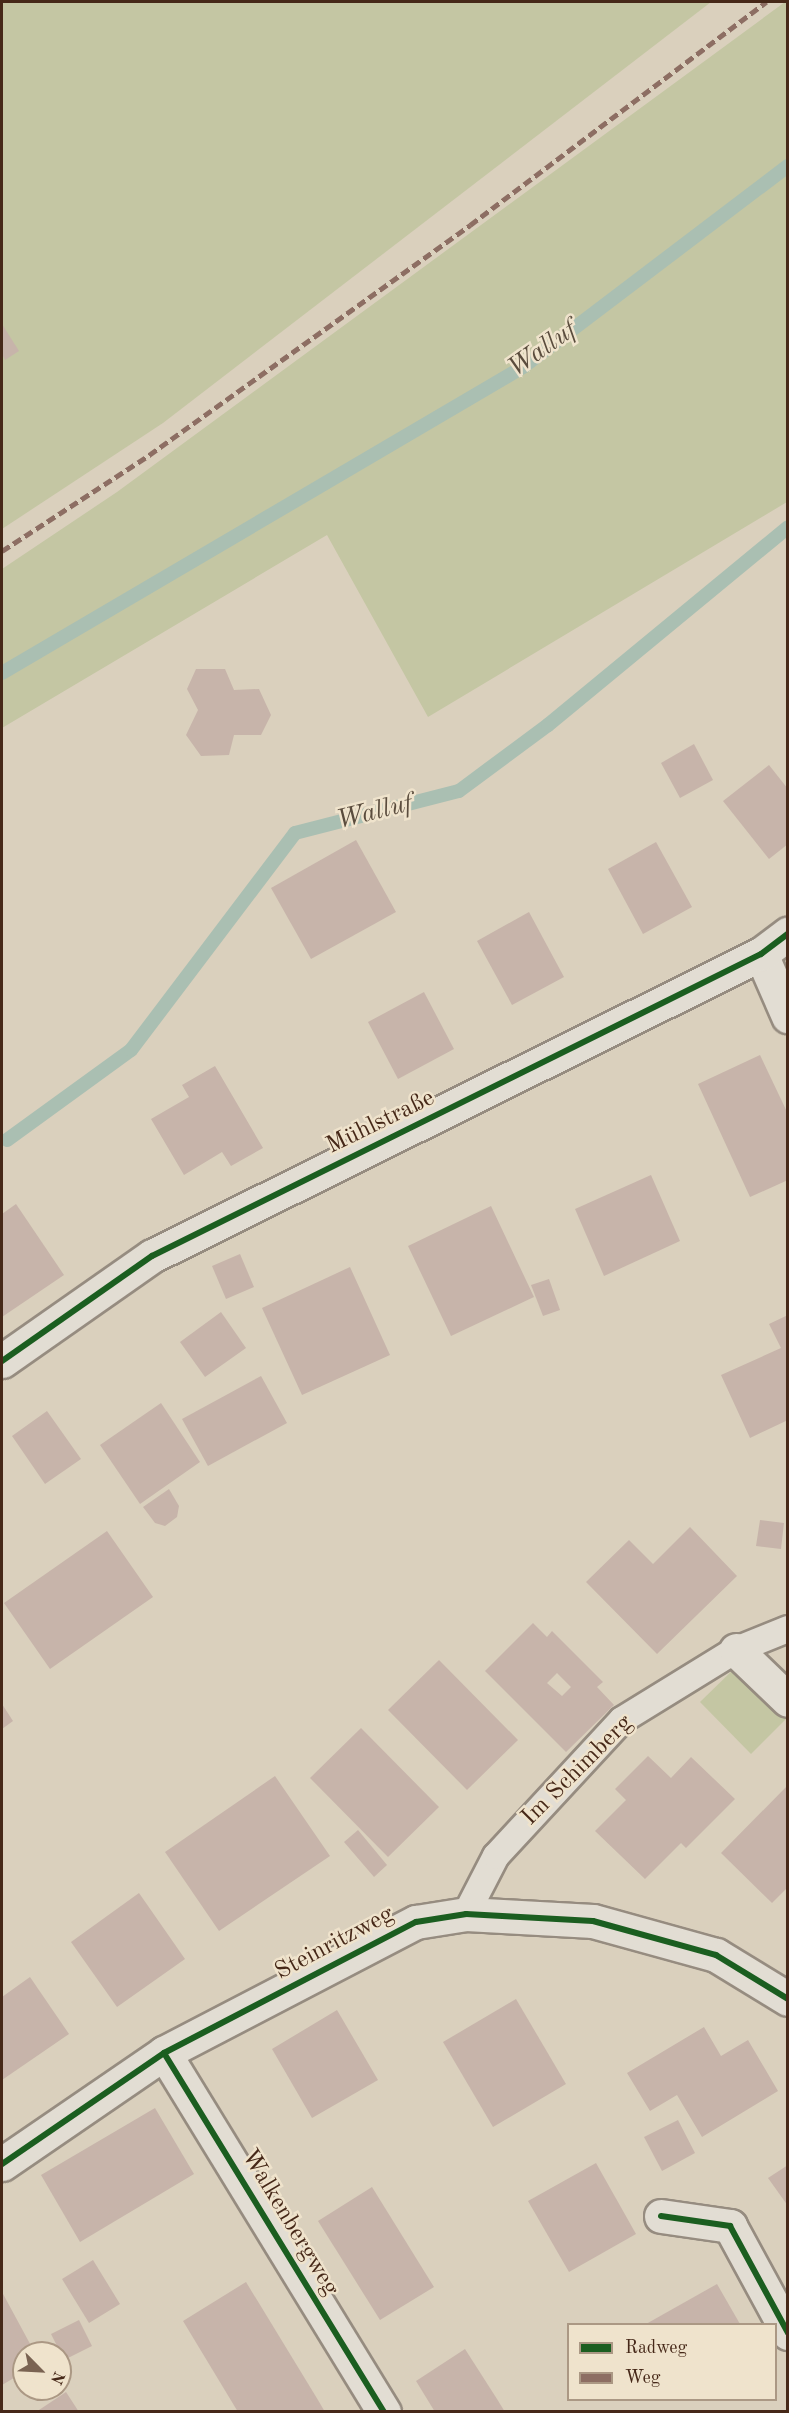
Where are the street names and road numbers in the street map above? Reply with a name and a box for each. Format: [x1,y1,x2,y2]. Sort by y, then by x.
street label: Mühlstraße [322,1084,440,1162]
street label: Im Schimberg [516,1709,640,1833]
street label: Steinritzweg [271,1901,399,1987]
street label: Walkenbergweg [234,2144,344,2302]

